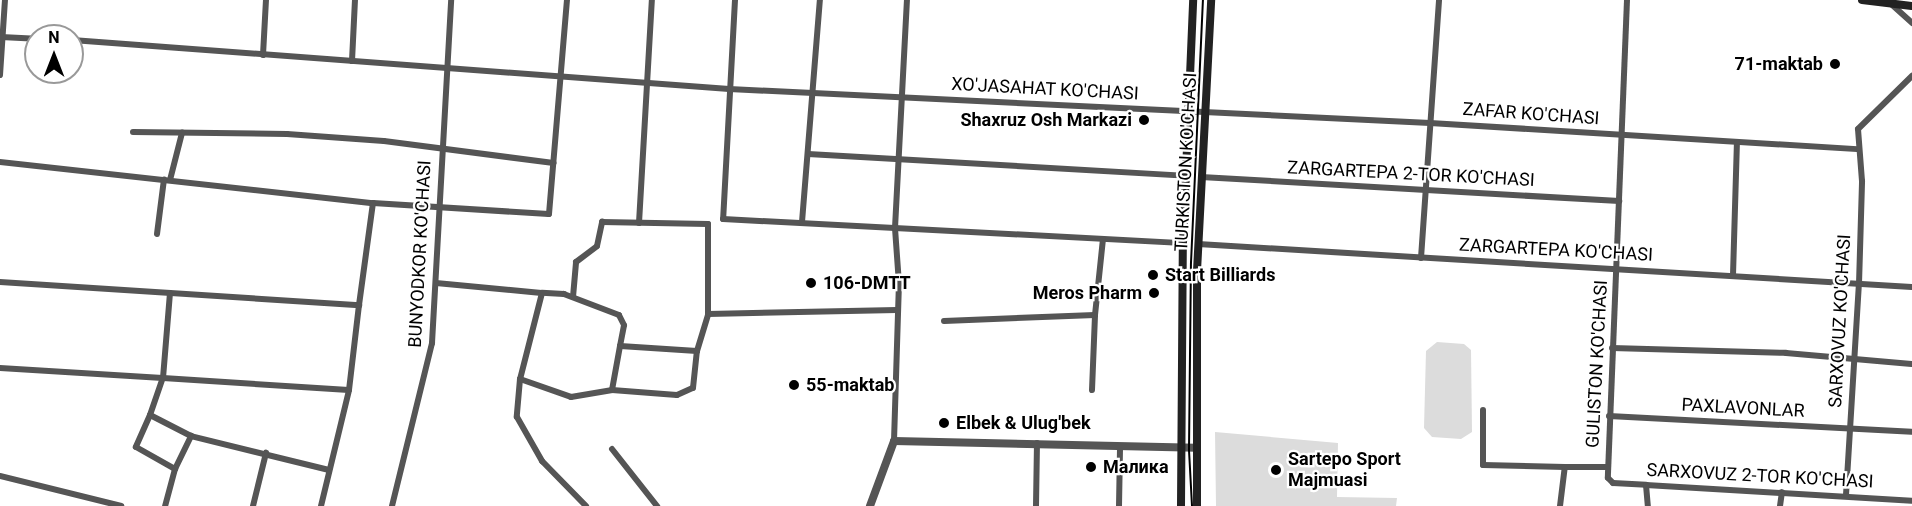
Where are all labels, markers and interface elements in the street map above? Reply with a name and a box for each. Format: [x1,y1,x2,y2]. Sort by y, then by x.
north arrow [24,24,84,84]
text: N [48,28,60,47]
place label: 71-maktab [1735,53,1823,75]
marker: 71-maktab [1828,57,1842,71]
street label: TURKISTON KO'CHASI [1171,72,1201,252]
street label: XO'JASAHAT KO'CHASI [951,73,1139,105]
street label: ZAFAR KO'CHASI [1462,98,1600,130]
place label: Shaxruz Osh Markazi [960,109,1132,131]
marker: Shaxruz Osh Markazi [1137,113,1151,127]
street label: ZARGARTEPA 2-TOR KO'CHASI [1287,157,1535,191]
street label: BUNYODKOR KO'CHASI [404,160,436,348]
street label: ZARGARTEPA KO'CHASI [1459,234,1653,266]
street label: SARXOVUZ KO'CHASI [1825,234,1855,408]
place label: Start Billiards [1165,264,1275,286]
marker: Start Billiards [1146,268,1160,282]
place label: 106-DMTT [823,272,911,294]
marker: 106-DMTT [804,276,818,290]
street label: GULISTON KO'CHASI [1582,280,1612,448]
place label: Meros Pharm [1033,282,1142,304]
marker: Meros Pharm [1147,286,1161,300]
place label: 55-maktab [806,374,894,396]
marker: 55-maktab [787,378,801,392]
street label: PAXLAVONLAR [1681,394,1805,422]
place label: Elbek & Ulug'bek [956,412,1090,434]
marker: Elbek & Ulug'bek [937,416,951,430]
place label: Sartepo Sport Majmuasi [1288,449,1401,492]
place label: Малика [1103,456,1169,478]
street label: SARXOVUZ 2-TOR KO'CHASI [1646,459,1874,493]
marker: Малика [1084,460,1098,474]
marker: Sartepo Sport Majmuasi [1269,463,1283,477]

